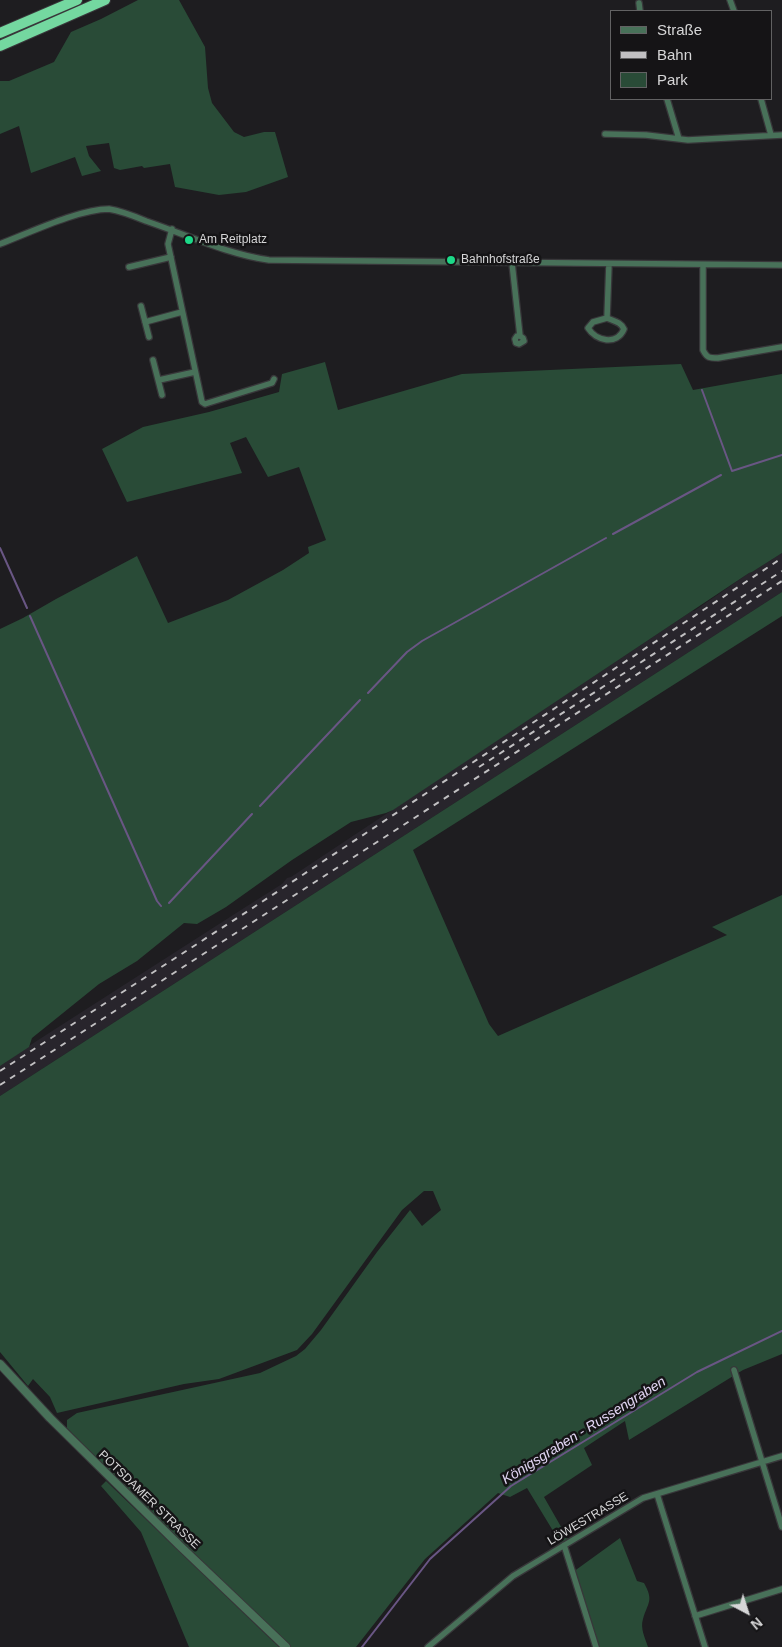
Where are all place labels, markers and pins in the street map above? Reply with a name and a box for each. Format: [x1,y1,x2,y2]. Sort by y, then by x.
place label: Am Reitplatz [199,233,267,247]
marker: Am Reitplatz [183,234,195,246]
place label: Bahnhofstraße [461,253,540,267]
marker: Bahnhofstraße [445,254,457,266]

